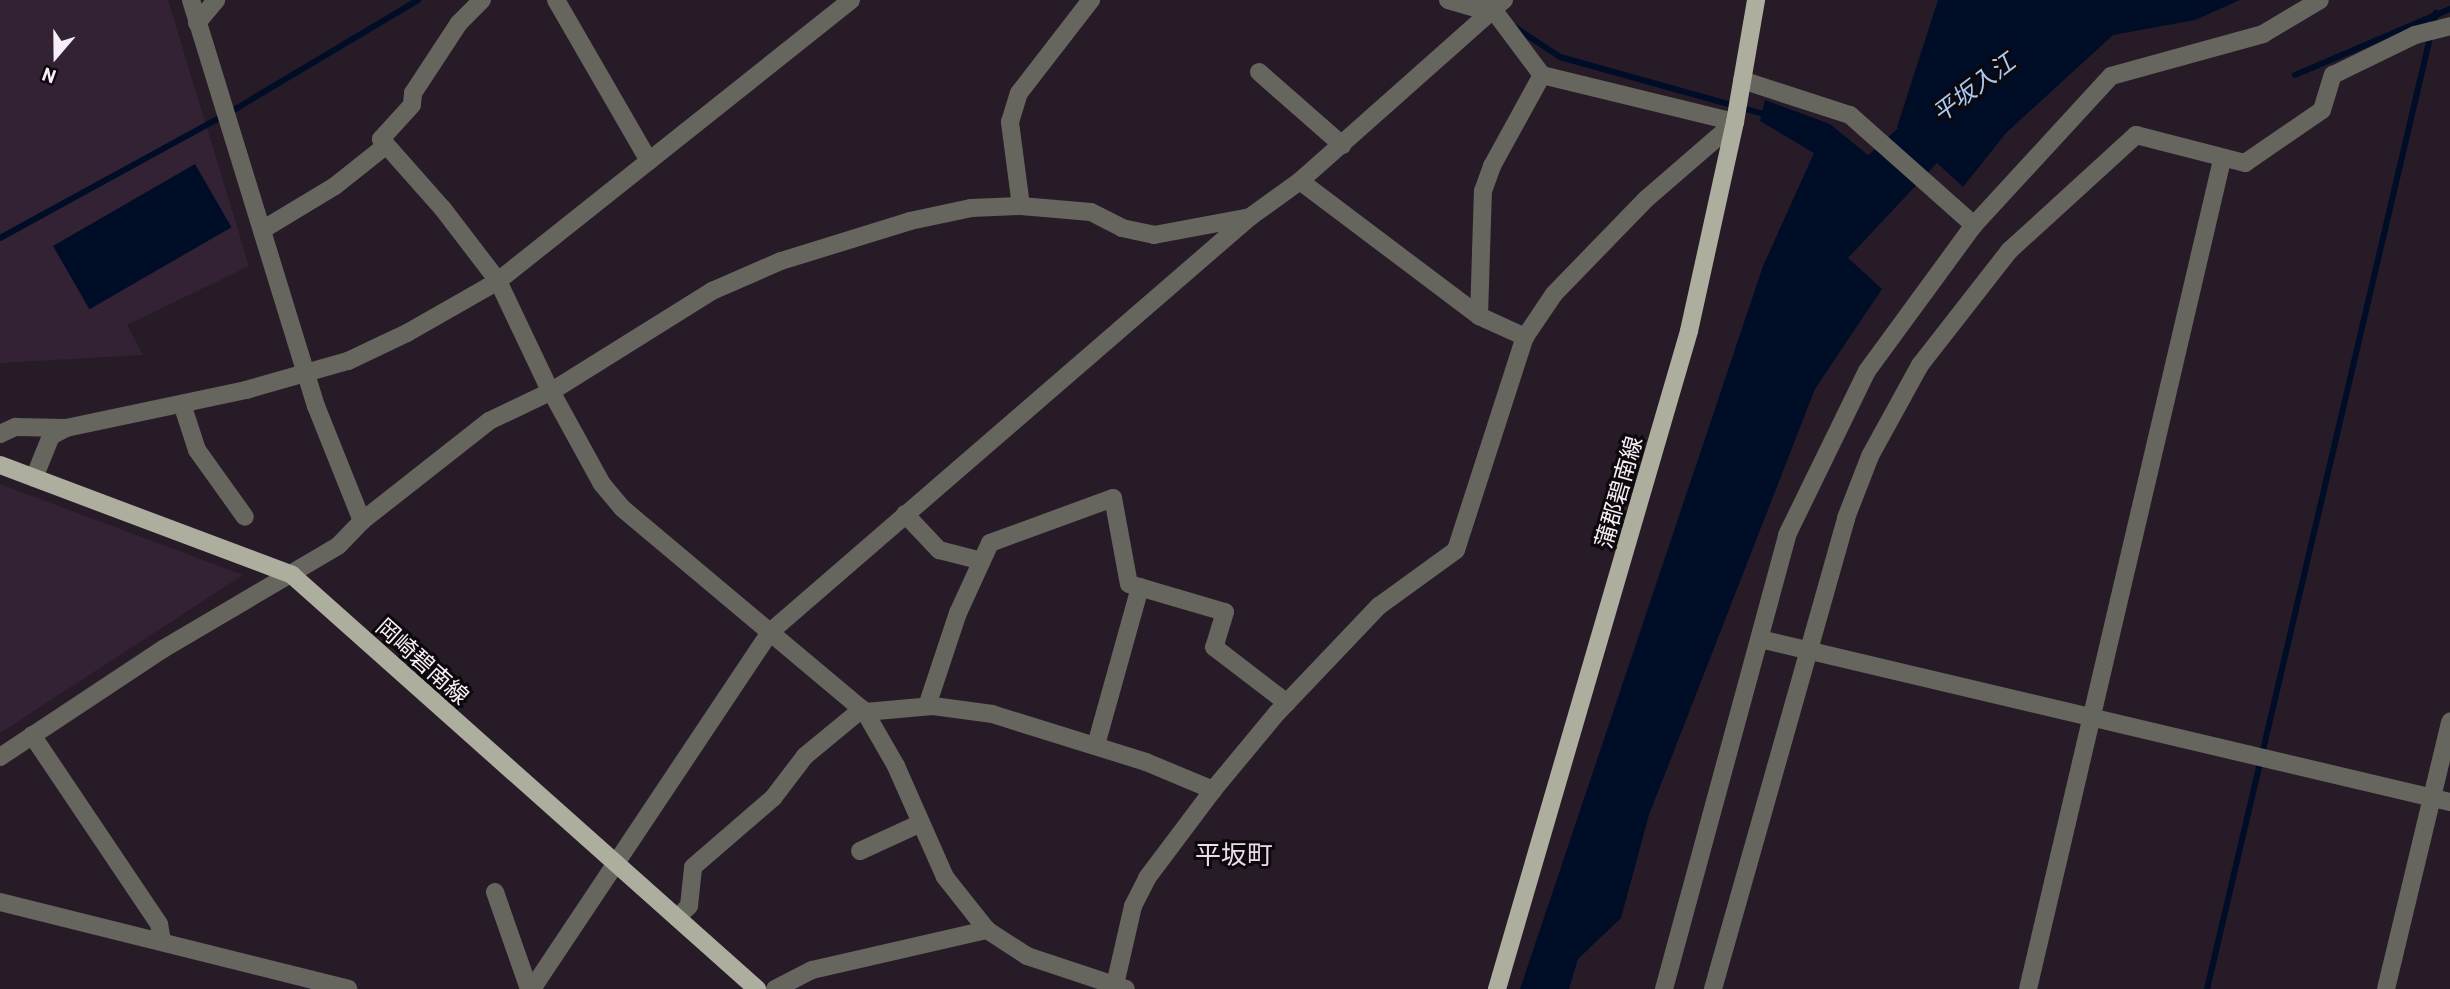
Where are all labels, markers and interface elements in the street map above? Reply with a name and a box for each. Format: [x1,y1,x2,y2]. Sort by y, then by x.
north arrow [21,21,91,91]
water label: 平坂入江 [1926,47,2020,127]
text: N [39,63,59,89]
street label: 蒲郡碧南線 [1589,433,1647,551]
street label: 岡崎碧南線 [371,612,475,710]
district label: 平坂町 [1195,838,1273,870]

